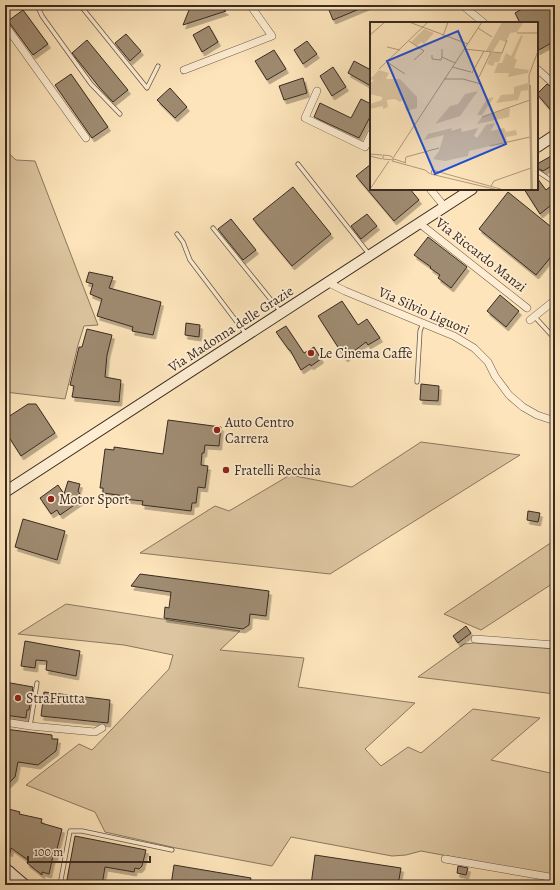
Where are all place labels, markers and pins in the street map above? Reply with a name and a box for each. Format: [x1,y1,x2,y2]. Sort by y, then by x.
place label: Le Cinema Caffè [319,344,413,363]
marker: Le Cinema Caffè [306,348,316,358]
place label: Auto Centro Carrera [224,413,294,448]
marker: Auto Centro Carrera [212,425,222,435]
place label: Fratelli Recchia [234,461,322,480]
marker: Fratelli Recchia [221,465,231,475]
place label: Motor Sport [59,490,129,509]
marker: Motor Sport [46,494,56,504]
place label: StraFrutta [26,689,86,708]
marker: StraFrutta [13,693,23,703]

